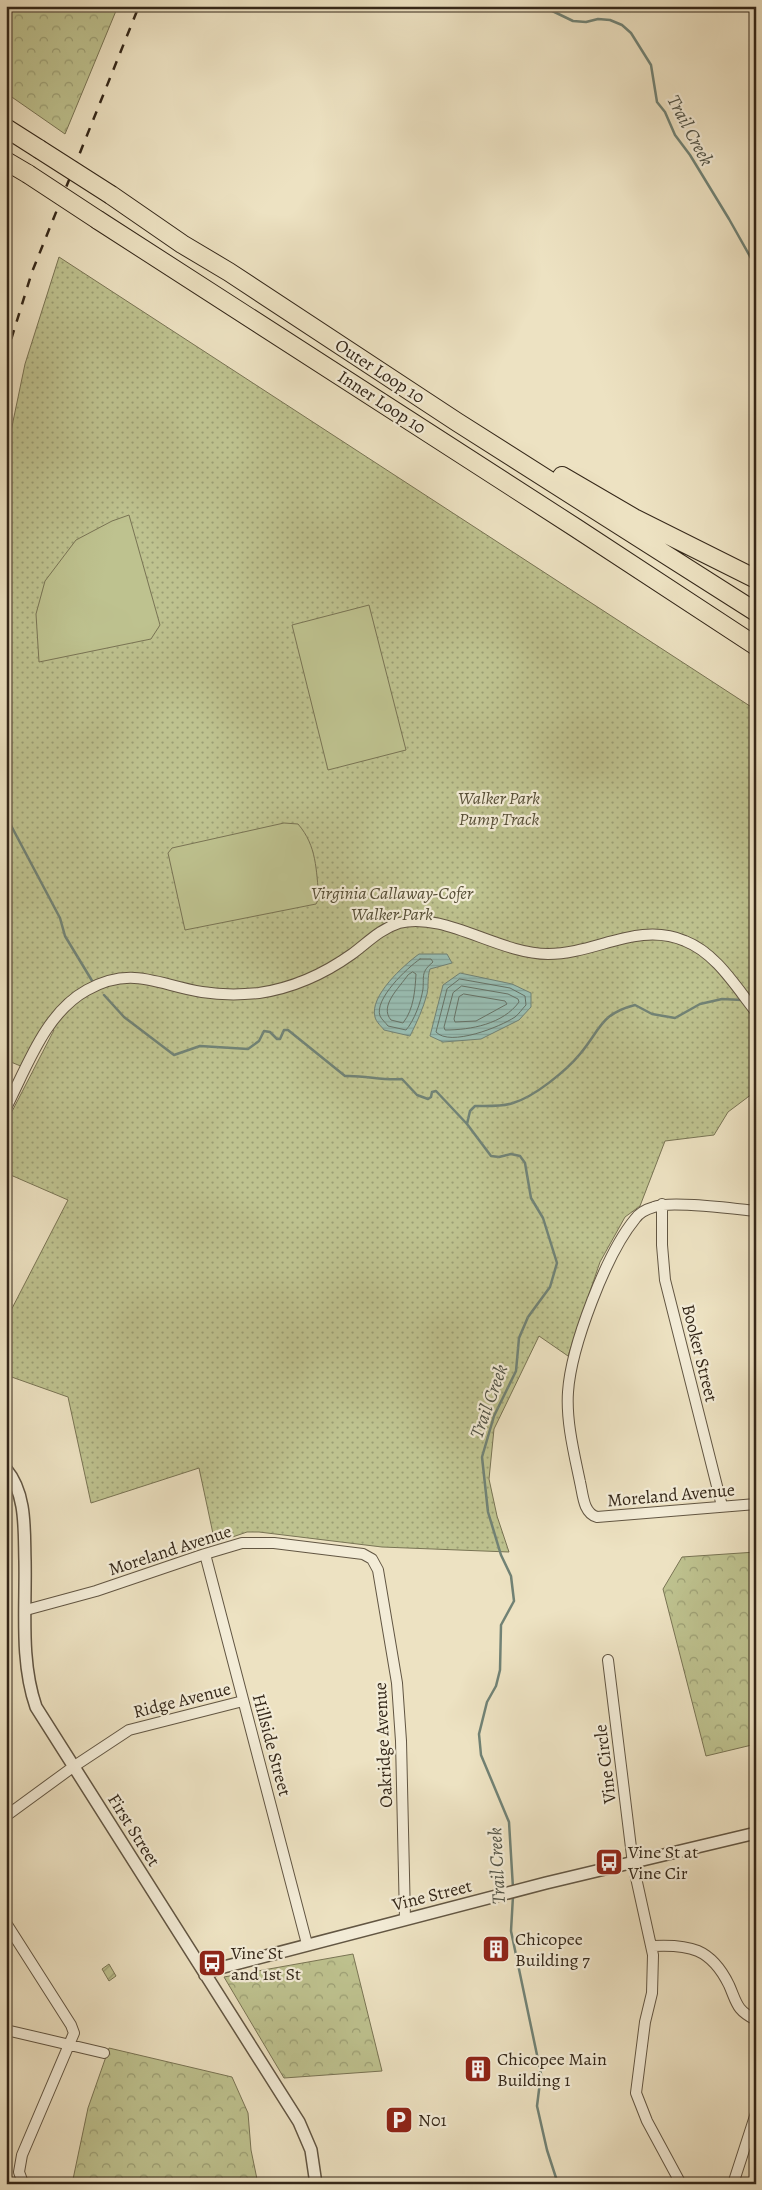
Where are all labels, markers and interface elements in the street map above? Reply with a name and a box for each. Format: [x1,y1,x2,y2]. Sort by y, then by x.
water label: Trail Creek [661,90,720,171]
street label: Outer Loop 10 [330,333,430,409]
street label: Inner Loop 10 [333,365,431,439]
park label: Walker Park Pump Track [458,786,540,831]
park label: Virginia Callaway-Cofer Walker Park [311,881,474,926]
street label: Booker Street [676,1302,724,1404]
water label: Trail Creek [464,1361,514,1442]
street label: Moreland Avenue [606,1477,736,1513]
street label: Moreland Avenue [105,1519,235,1581]
street label: Ridge Avenue [131,1676,233,1724]
street label: Oakridge Avenue [368,1682,398,1808]
street label: Hillside Street [247,1691,297,1799]
street label: Vine Circle [588,1723,622,1806]
street label: First Street [102,1789,166,1871]
water label: Trail Creek [482,1827,512,1905]
place label: Vine St at Vine Cir [627,1840,698,1885]
bus stop icon: Vine St at Vine Cir [594,1847,624,1877]
street label: Vine Street [389,1874,474,1917]
place label: Chicopee Building 7 [515,1927,590,1972]
building icon: Chicopee Building 7 [481,1934,511,1964]
place label: Vine St and 1st St [230,1941,301,1986]
bus stop icon: Vine St and 1st St [197,1948,227,1978]
place label: Chicopee Main Building 1 [497,2047,607,2092]
building icon: Chicopee Main Building 1 [463,2054,493,2084]
parking icon: N01 [384,2105,414,2135]
place label: N01 [418,2108,447,2132]

